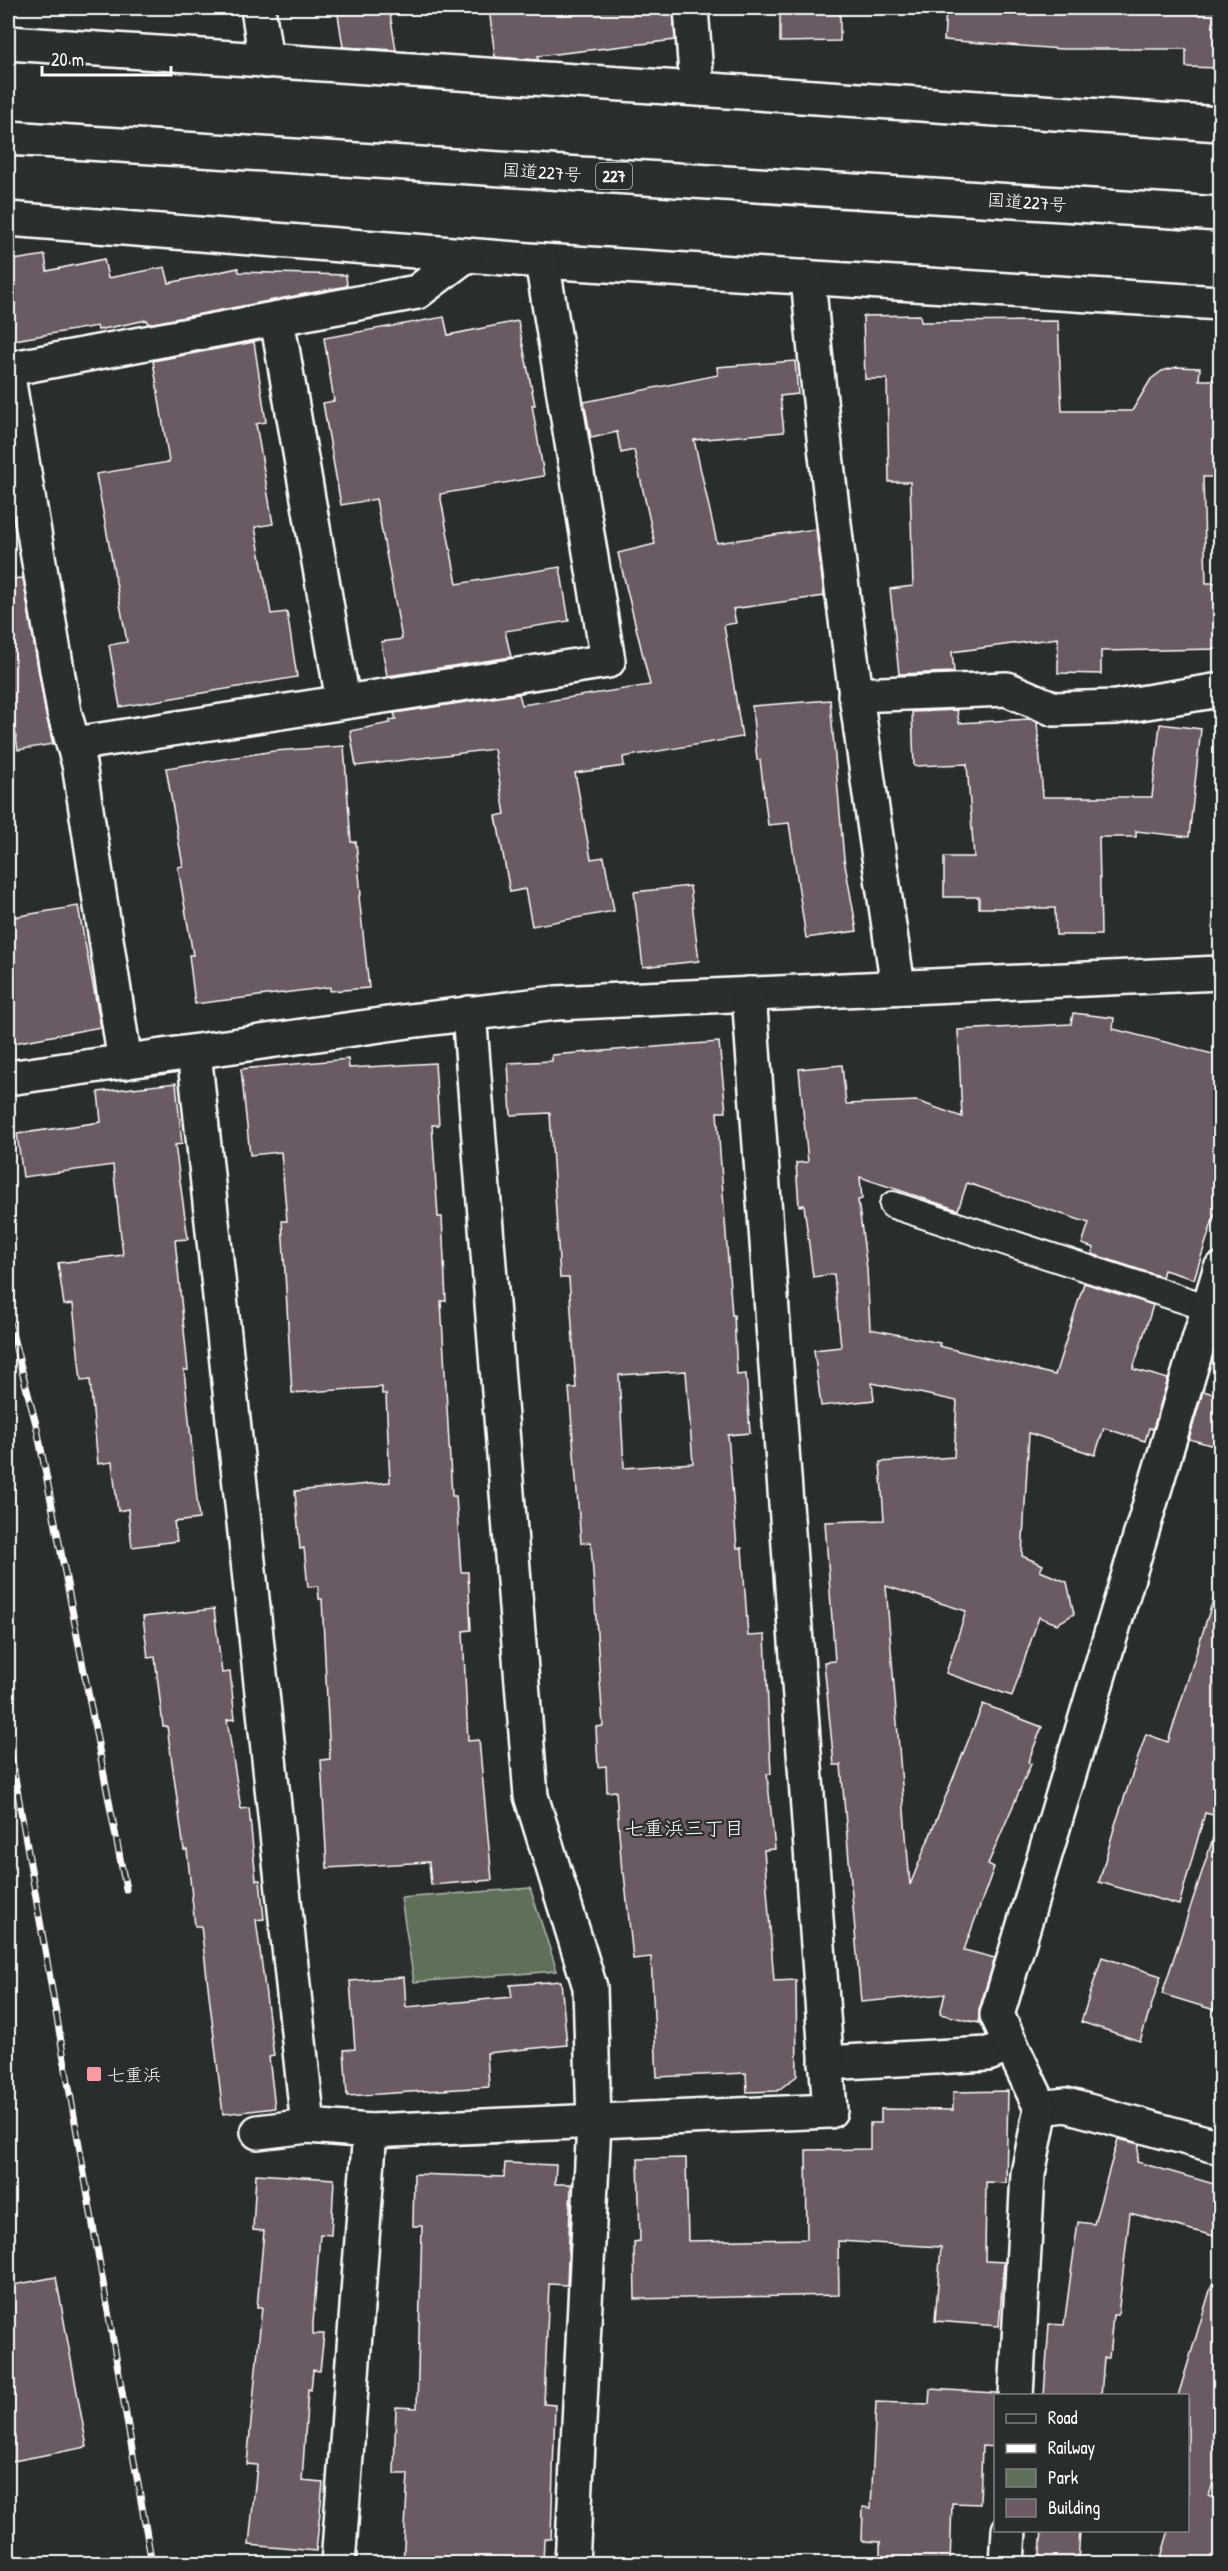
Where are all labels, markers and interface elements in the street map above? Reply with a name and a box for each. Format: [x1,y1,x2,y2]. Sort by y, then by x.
scale bar [42,39,171,77]
text: 20 m [51,47,84,72]
street label: 国道227号 [501,157,583,187]
road number: 227 [596,163,632,189]
street label: 国道227号 [986,187,1068,217]
district label: 七重浜三丁目 [624,1814,744,1841]
place label: 七重浜 [107,2062,161,2087]
marker: 七重浜 [85,2065,103,2083]
legend [994,2394,1189,2532]
text: Road [1048,2405,1078,2430]
text: Railway [1048,2435,1095,2460]
text: Park [1048,2465,1079,2490]
text: Building [1048,2495,1100,2520]

